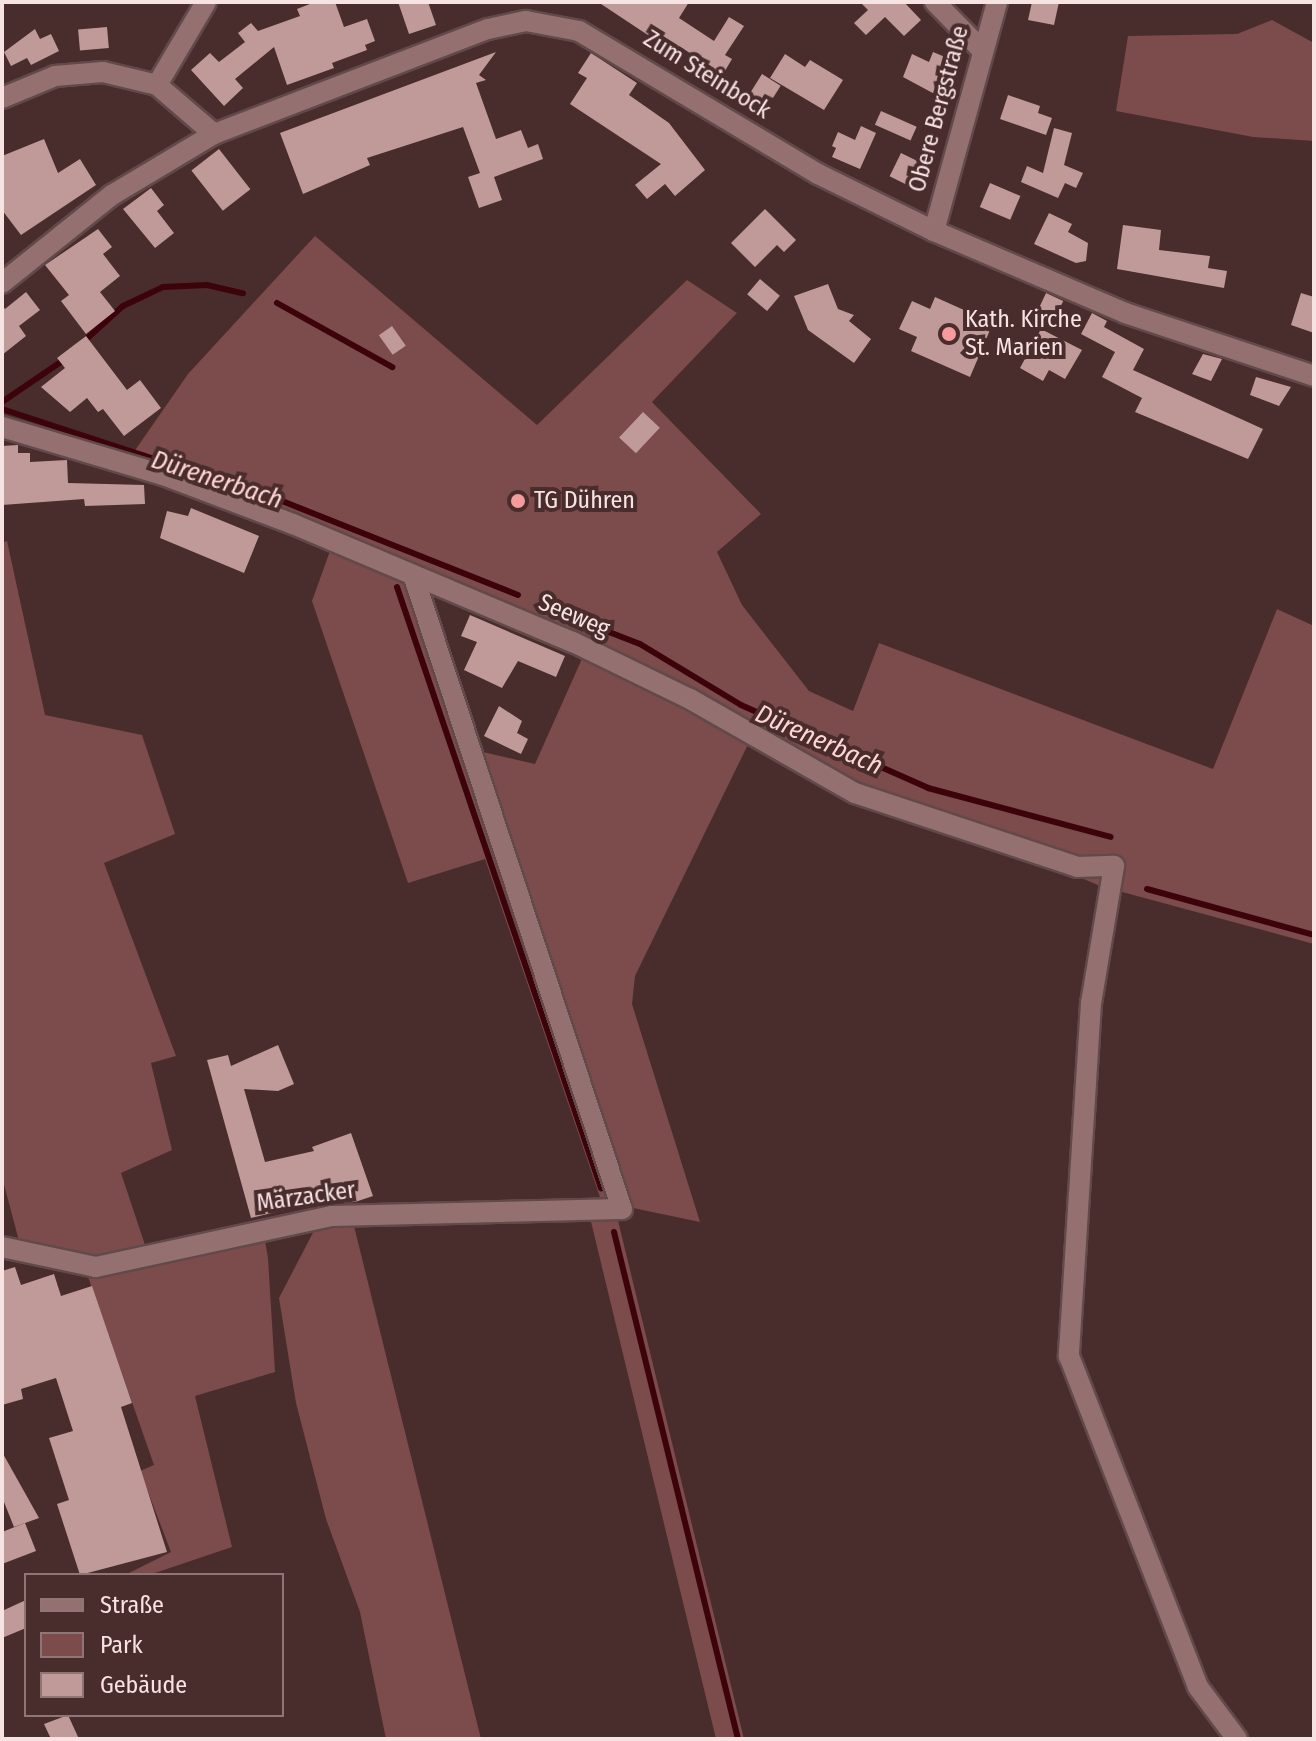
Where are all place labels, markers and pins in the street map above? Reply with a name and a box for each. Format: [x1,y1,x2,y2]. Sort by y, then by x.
place label: Kath. Kirche St. Marien [965,306,1082,362]
marker: Kath. Kirche St. Marien [940,325,958,343]
place label: TG Dühren [534,487,635,515]
marker: TG Dühren [509,492,527,510]

